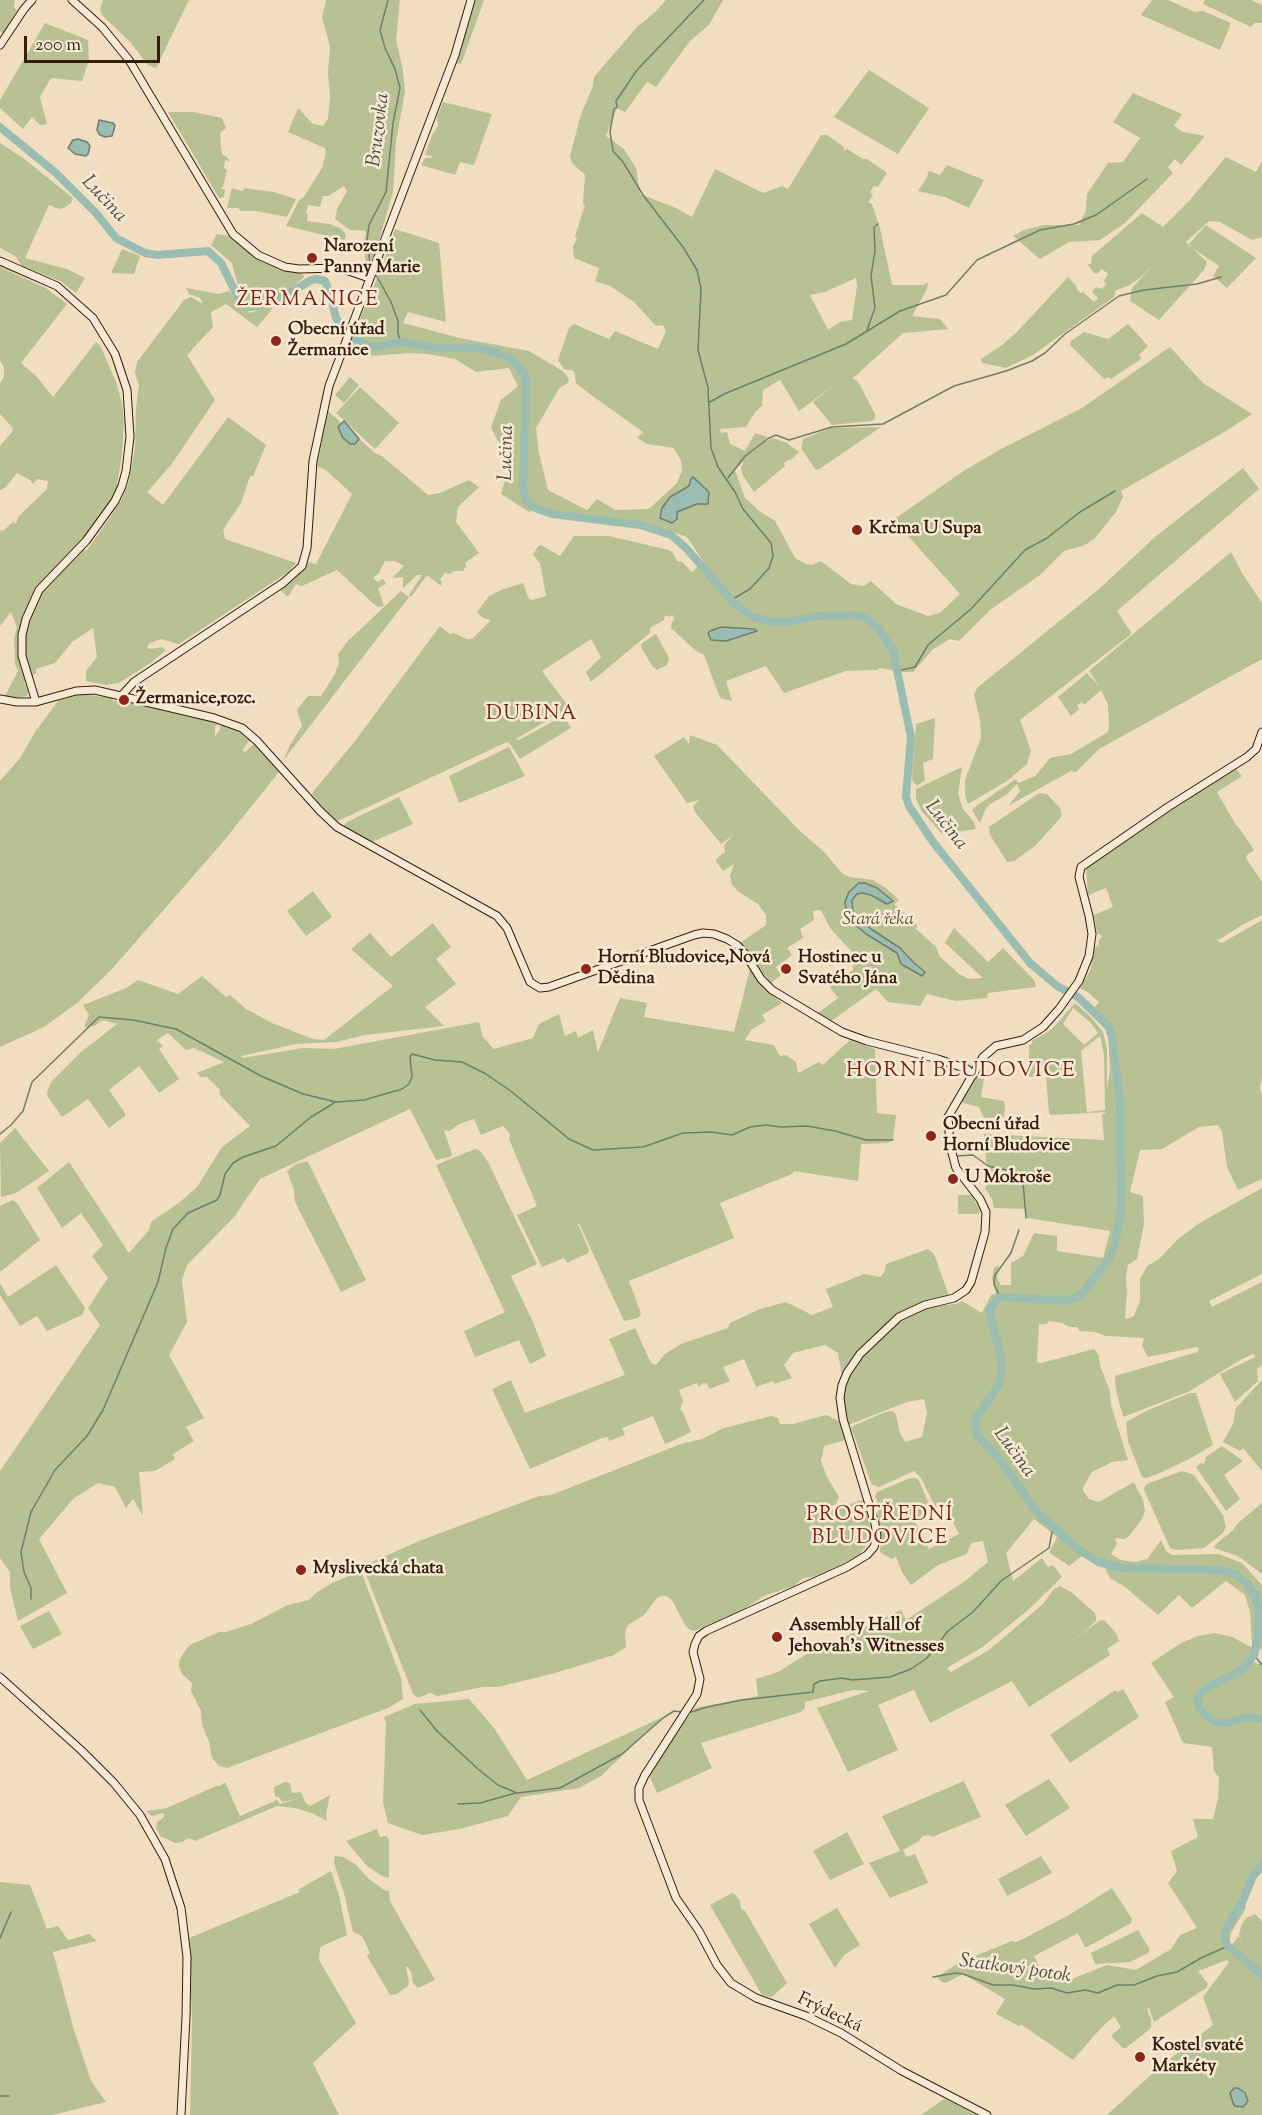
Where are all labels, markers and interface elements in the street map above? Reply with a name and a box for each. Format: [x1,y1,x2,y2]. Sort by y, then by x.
scale bar [27,24,164,62]
text: 200 m [35,33,81,59]
water label: Bruzovka [364,92,396,168]
water label: Lučina [75,171,131,229]
place label: Narození Panny Marie [324,237,420,280]
marker: Narození Panny Marie [305,251,319,265]
district label: ŽERMANICE [237,288,379,314]
place label: Obecní úřad Žermanice [288,320,385,362]
marker: Obecní úřad Žermanice [269,334,283,348]
water label: Lučina [496,425,520,481]
place label: Krčma U Supa [869,519,981,541]
marker: Krčma U Supa [850,523,864,537]
place label: Žermanice,rozc. [136,689,256,711]
marker: Žermanice,rozc. [117,693,131,707]
district label: DUBINA [486,704,578,728]
water label: Lučina [918,796,972,856]
park label: Stará řeka [842,910,914,932]
place label: Horní Bludovice,Nová Dědina [598,948,770,990]
place label: Hostinec u Svatého Jána [798,948,897,990]
marker: Horní Bludovice,Nová Dědina [579,962,593,976]
marker: Hostinec u Svatého Jána [779,962,793,976]
district label: HORNÍ BLUDOVICE [846,1059,1076,1085]
place label: Obecní úřad Horní Bludovice [943,1115,1070,1158]
marker: Obecní úřad Horní Bludovice [924,1129,938,1143]
place label: U Mokroše [965,1168,1051,1190]
marker: U Mokroše [946,1172,960,1186]
water label: Lučina [987,1423,1039,1483]
district label: PROSTŘEDNÍ BLUDOVICE [806,1505,954,1552]
place label: Myslivecká chata [313,1559,444,1581]
marker: Myslivecká chata [294,1563,308,1577]
place label: Assembly Hall of Jehovah's Witnesses [789,1616,944,1658]
marker: Assembly Hall of Jehovah's Witnesses [770,1630,784,1644]
water label: Statkový potok [958,1950,1072,1990]
street label: Frýdecká [793,1989,865,2039]
place label: Kostel svaté Markéty [1152,2036,1244,2078]
marker: Kostel svaté Markéty [1133,2050,1147,2064]

